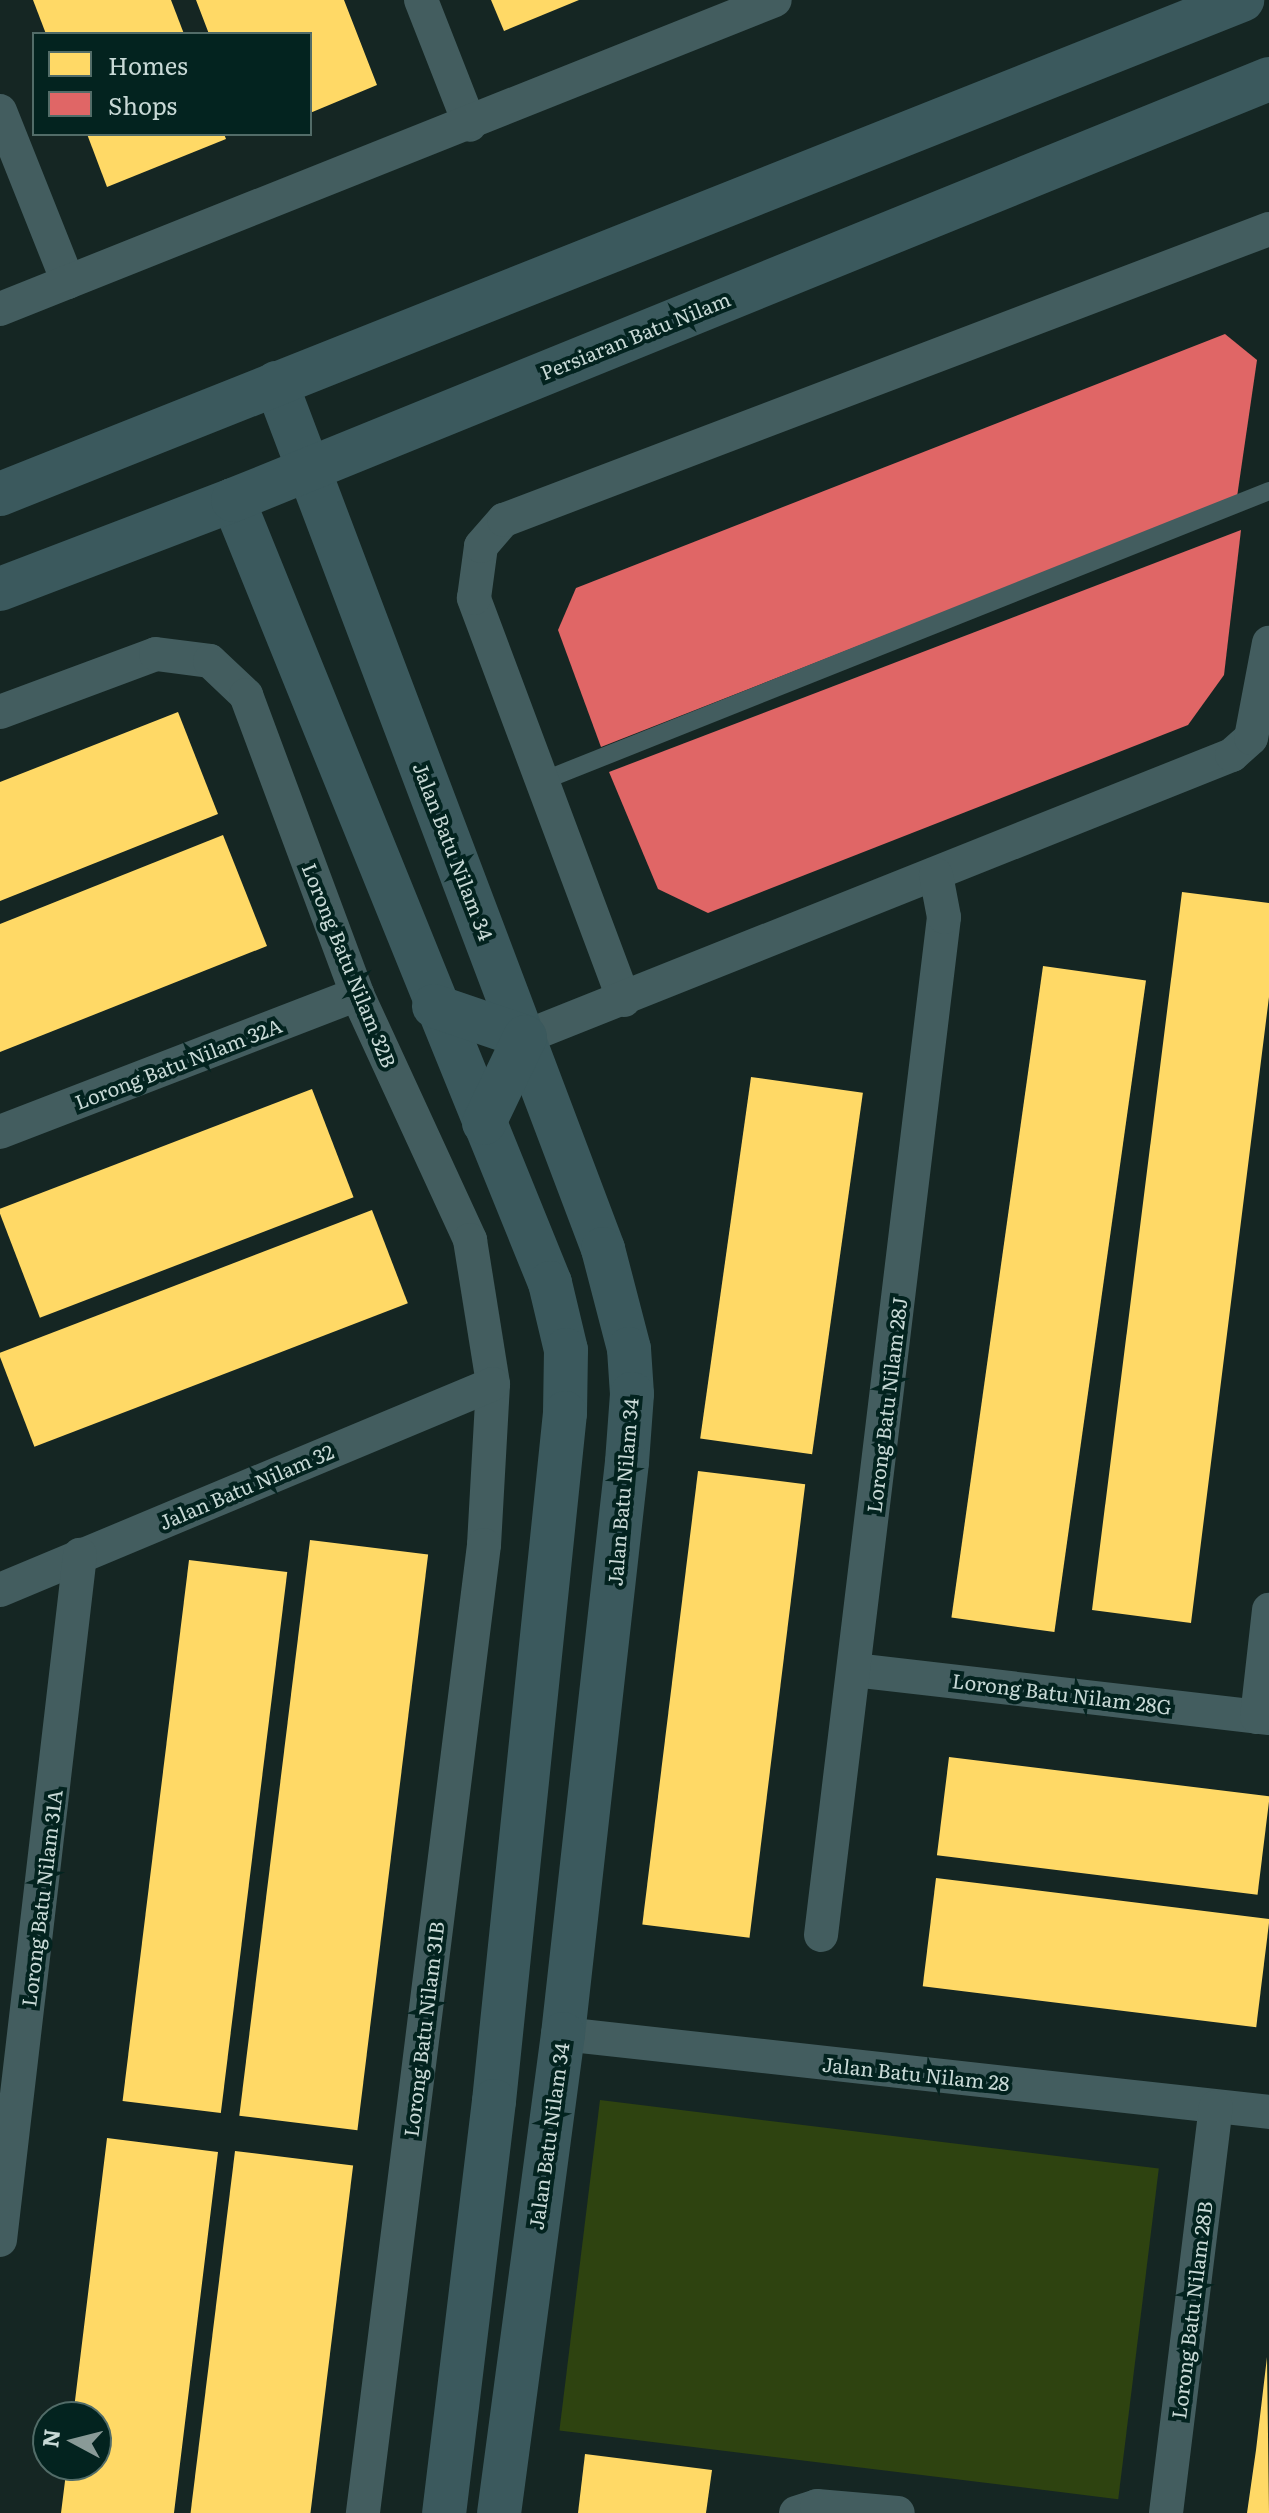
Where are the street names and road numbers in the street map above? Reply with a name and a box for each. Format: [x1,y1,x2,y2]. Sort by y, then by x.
street label: Persiaran Batu Nilam [537,286,733,384]
street label: Jalan Batu Nilam 34 [409,759,499,943]
street label: Lorong Batu Nilam 32B [298,859,402,1071]
street label: Lorong Batu Nilam 32A [71,1012,285,1114]
street label: Lorong Batu Nilam 28J [861,1296,911,1514]
street label: Jalan Batu Nilam 34 [602,1397,642,1587]
street label: Jalan Batu Nilam 32 [155,1438,337,1534]
street label: Lorong Batu Nilam 28G [951,1668,1173,1718]
street label: Lorong Batu Nilam 31A [16,1788,66,2008]
street label: Lorong Batu Nilam 31B [398,1920,448,2138]
street label: Jalan Batu Nilam 34 [523,2041,573,2231]
street label: Jalan Batu Nilam 28 [821,2051,1011,2095]
street label: Lorong Batu Nilam 28B [1166,2200,1216,2420]

